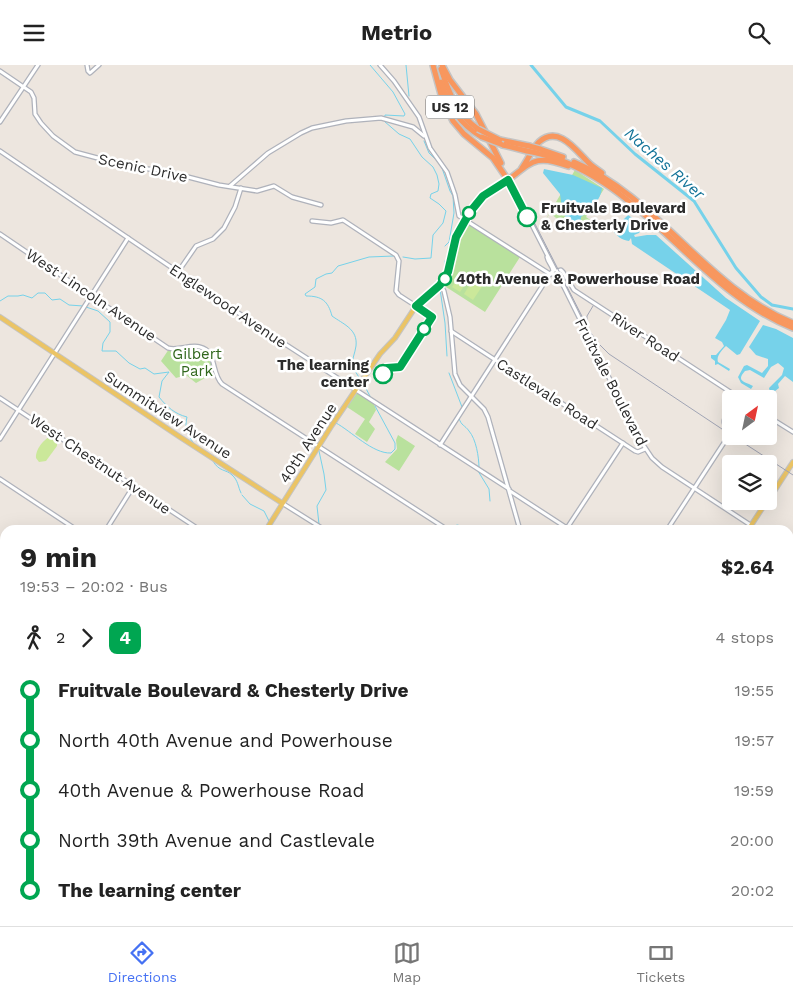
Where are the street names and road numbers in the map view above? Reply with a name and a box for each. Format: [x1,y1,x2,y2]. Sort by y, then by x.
road number: US 12 [426,96,474,119]
street label: Scenic Drive [97,150,189,186]
street label: West Lincoln Avenue [23,245,159,345]
street label: Englewood Avenue [166,260,290,352]
street label: River Road [607,308,683,366]
street label: Fruitvale Boulevard [571,315,651,449]
street label: Castlevale Road [493,355,601,433]
street label: Summitview Avenue [101,367,235,463]
street label: 40th Avenue [275,400,341,486]
street label: West Chestnut Avenue [26,410,174,518]

